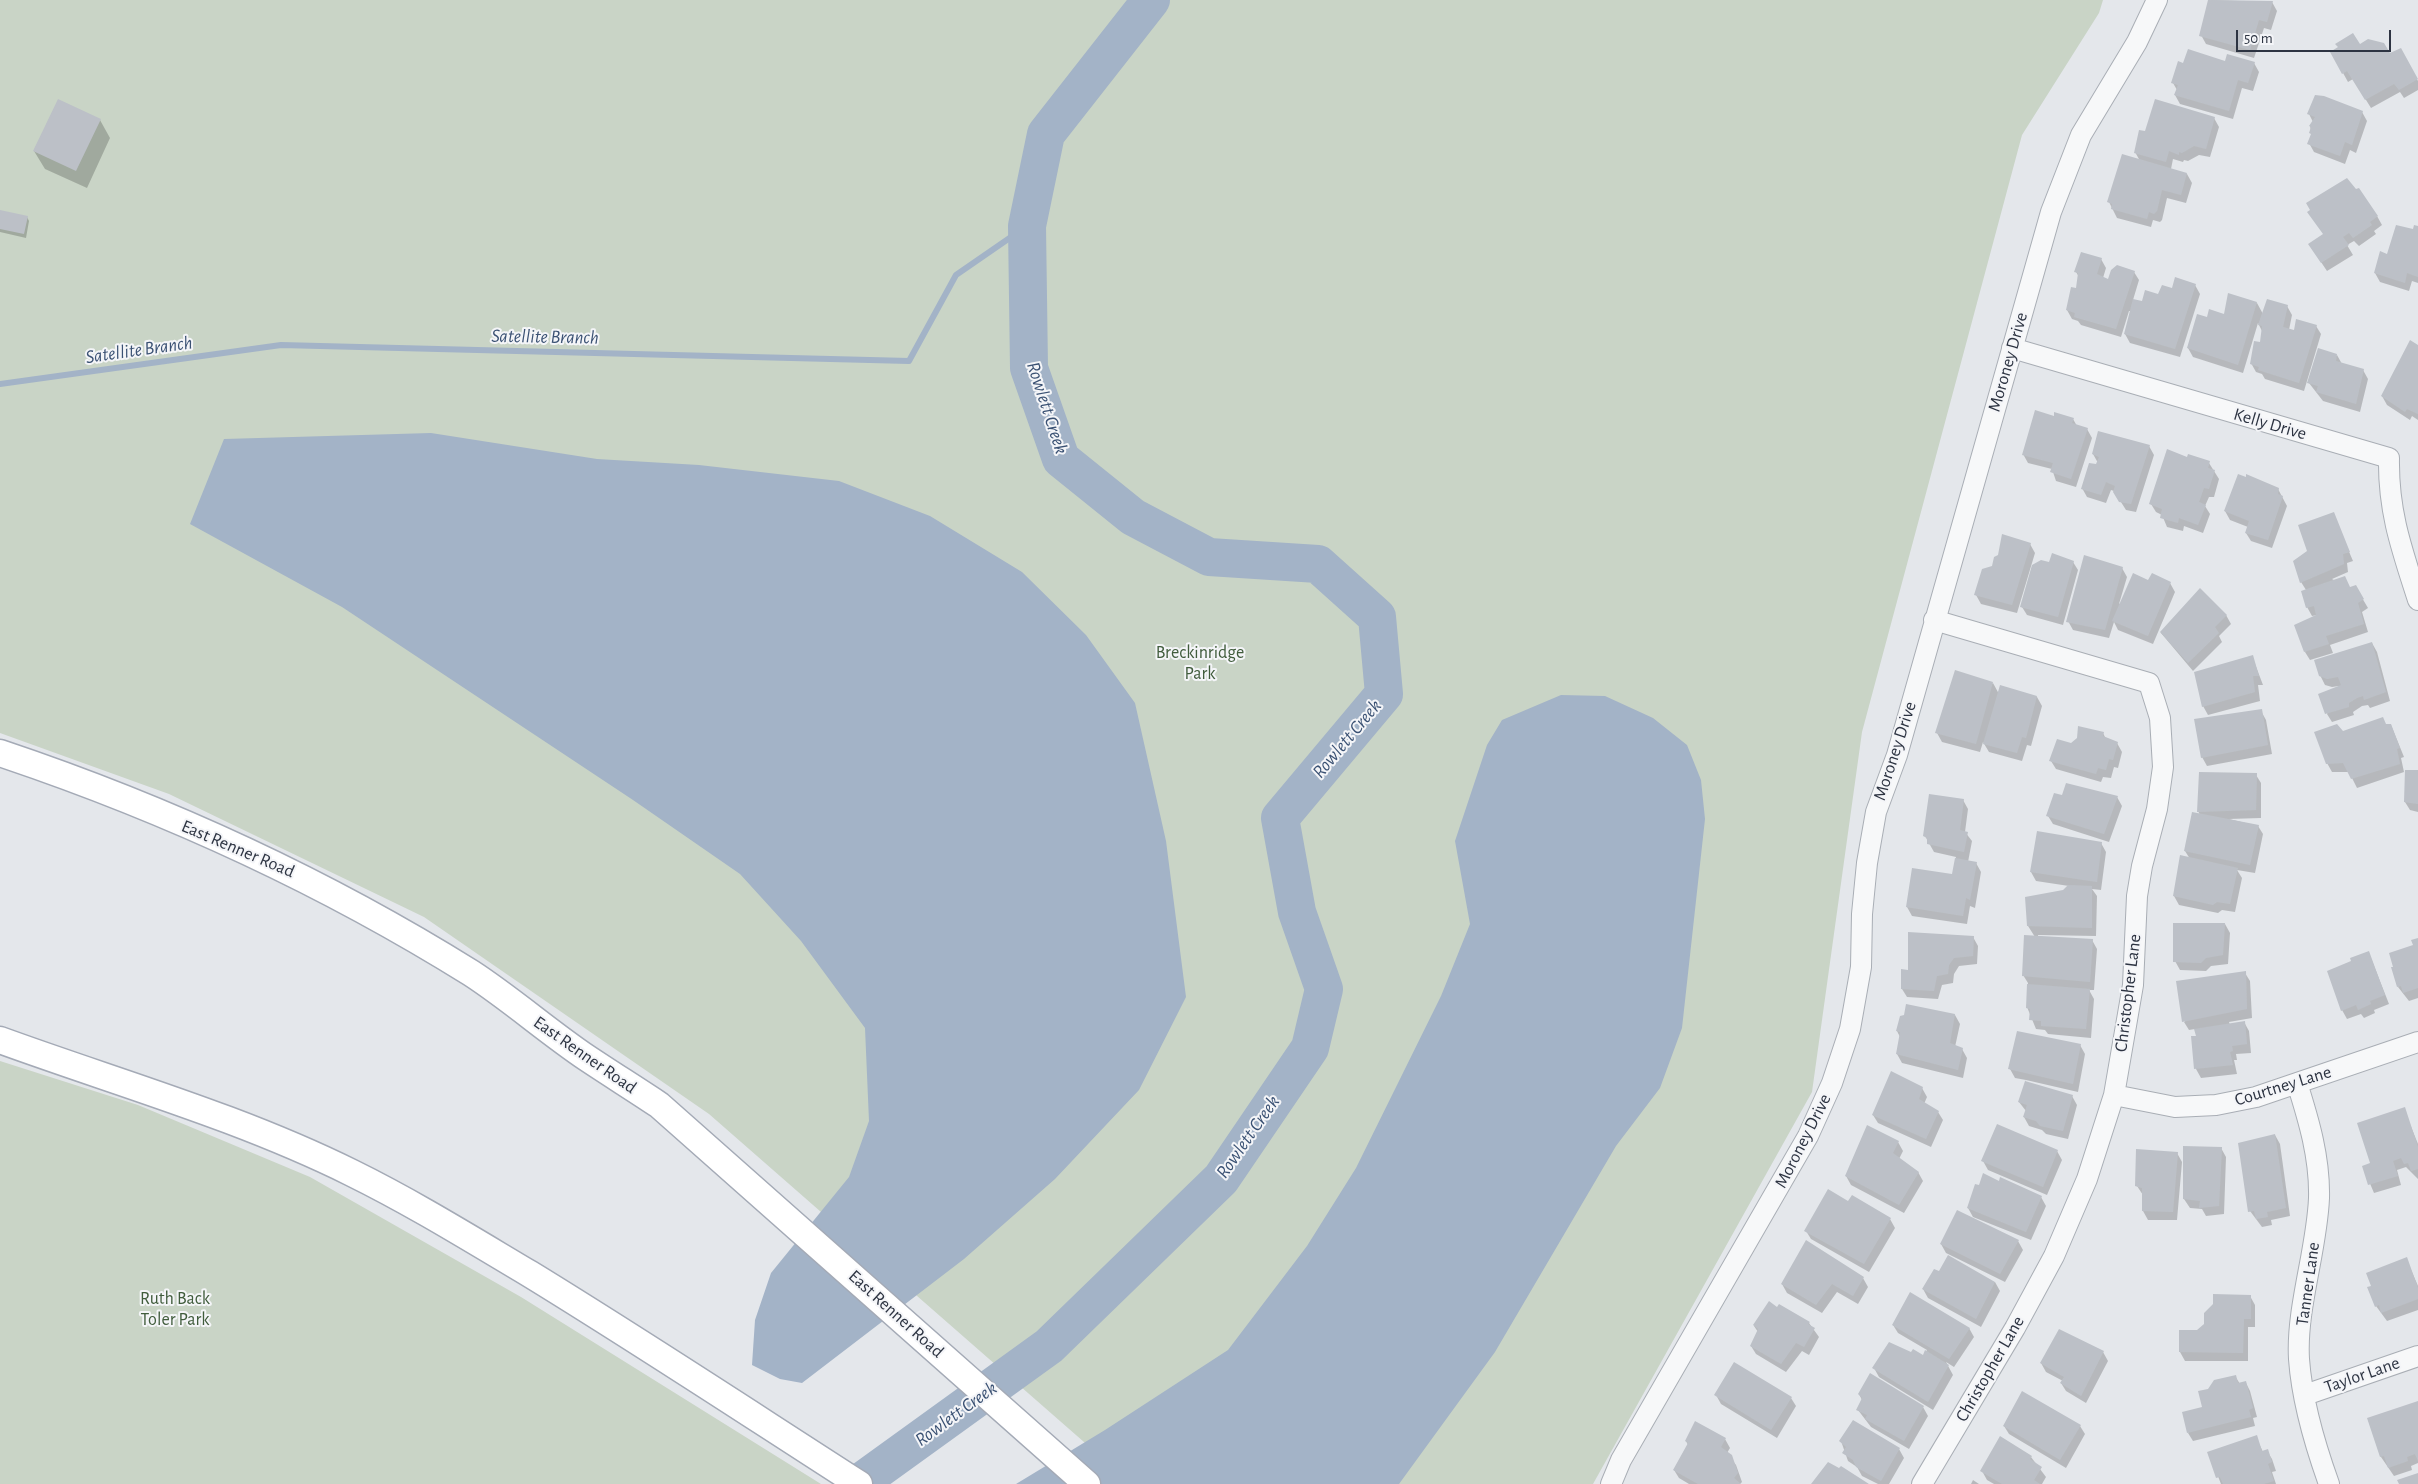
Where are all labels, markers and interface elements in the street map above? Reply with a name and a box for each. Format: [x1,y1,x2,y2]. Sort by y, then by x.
scale bar [2238,20,2393,52]
text: 50 m [2244,31,2273,46]
street label: Moroney Drive [1983,310,2033,414]
water label: Satellite Branch [491,325,599,349]
water label: Satellite Branch [84,331,194,369]
water label: Rowlett Creek [1021,359,1073,457]
street label: Kelly Drive [2231,403,2309,445]
park label: Breckinridge Park [1156,642,1244,684]
water label: Rowlett Creek [1308,695,1386,783]
street label: Moroney Drive [1869,699,1921,803]
street label: East Renner Road [178,815,298,883]
street label: Christopher Lane [2110,933,2146,1053]
street label: East Renner Road [529,1011,641,1099]
street label: Courtney Lane [2232,1061,2334,1111]
street label: Moroney Drive [1770,1090,1836,1192]
water label: Rowlett Creek [1211,1091,1285,1183]
street label: Tanner Lane [2291,1241,2325,1327]
street label: East Renner Road [844,1266,948,1362]
park label: Ruth Back Toler Park [140,1288,210,1330]
street label: Christopher Lane [1951,1312,2029,1426]
street label: Taylor Lane [2321,1352,2403,1398]
water label: Rowlett Creek [911,1377,1001,1451]

